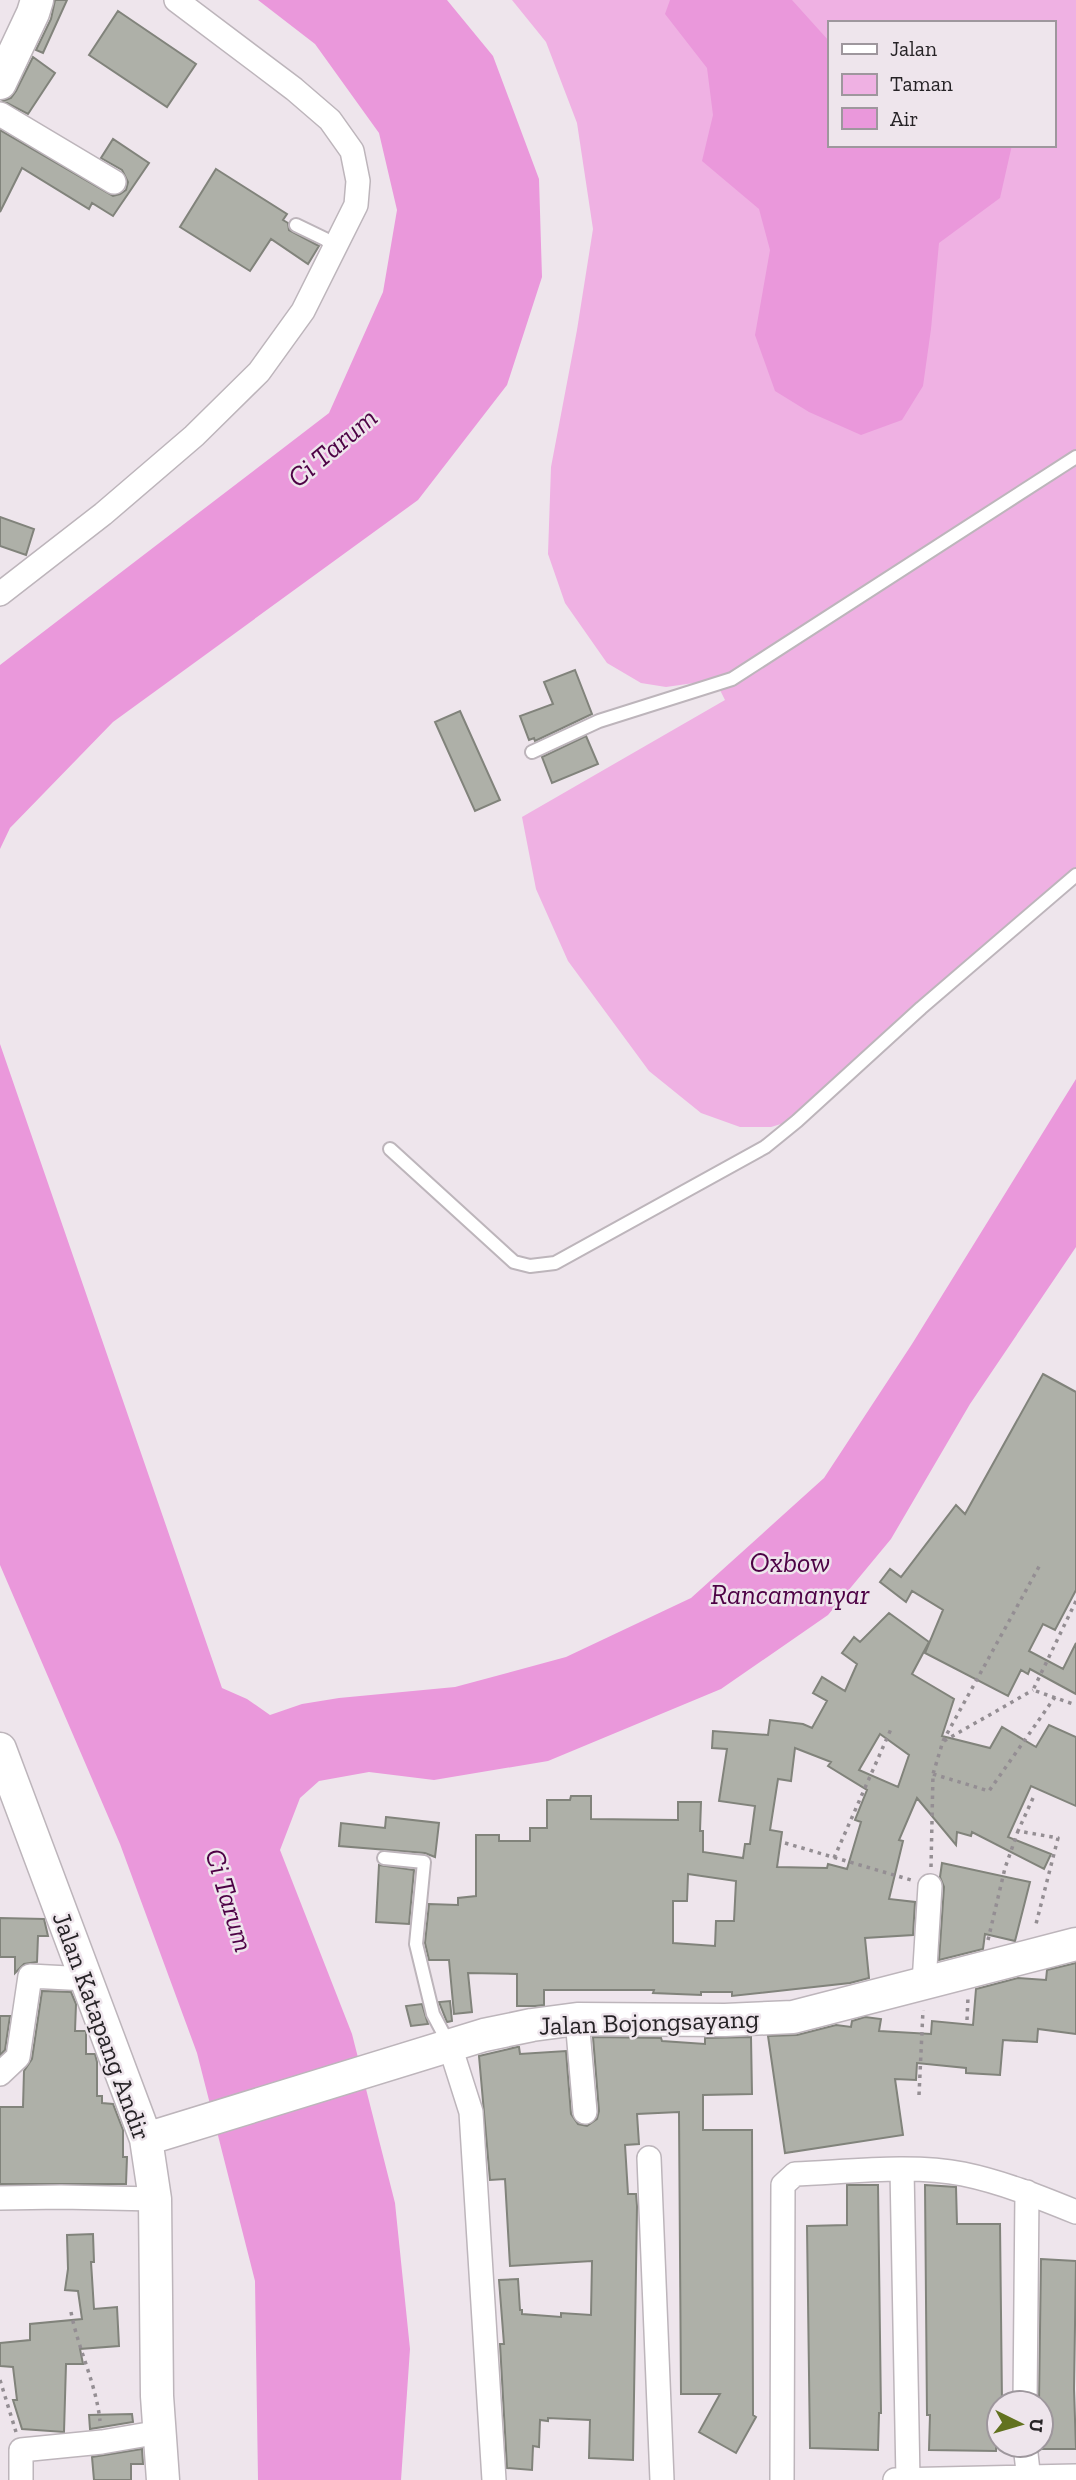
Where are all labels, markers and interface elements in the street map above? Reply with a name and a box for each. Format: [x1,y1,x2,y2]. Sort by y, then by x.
legend [828,21,1055,147]
text: Jalan [890,36,937,61]
text: Taman [890,71,953,96]
text: Air [890,106,918,131]
water label: Ci Tarum [281,401,384,494]
water label: Oxbow Rancamanyar [710,1546,870,1611]
water label: Ci Tarum [198,1845,261,1956]
street label: Jalan Katapang Andir [46,1907,158,2145]
street label: Jalan Bojongsayang [538,2002,760,2042]
north arrow [985,2389,1055,2459]
text: U [1024,2418,1048,2434]

